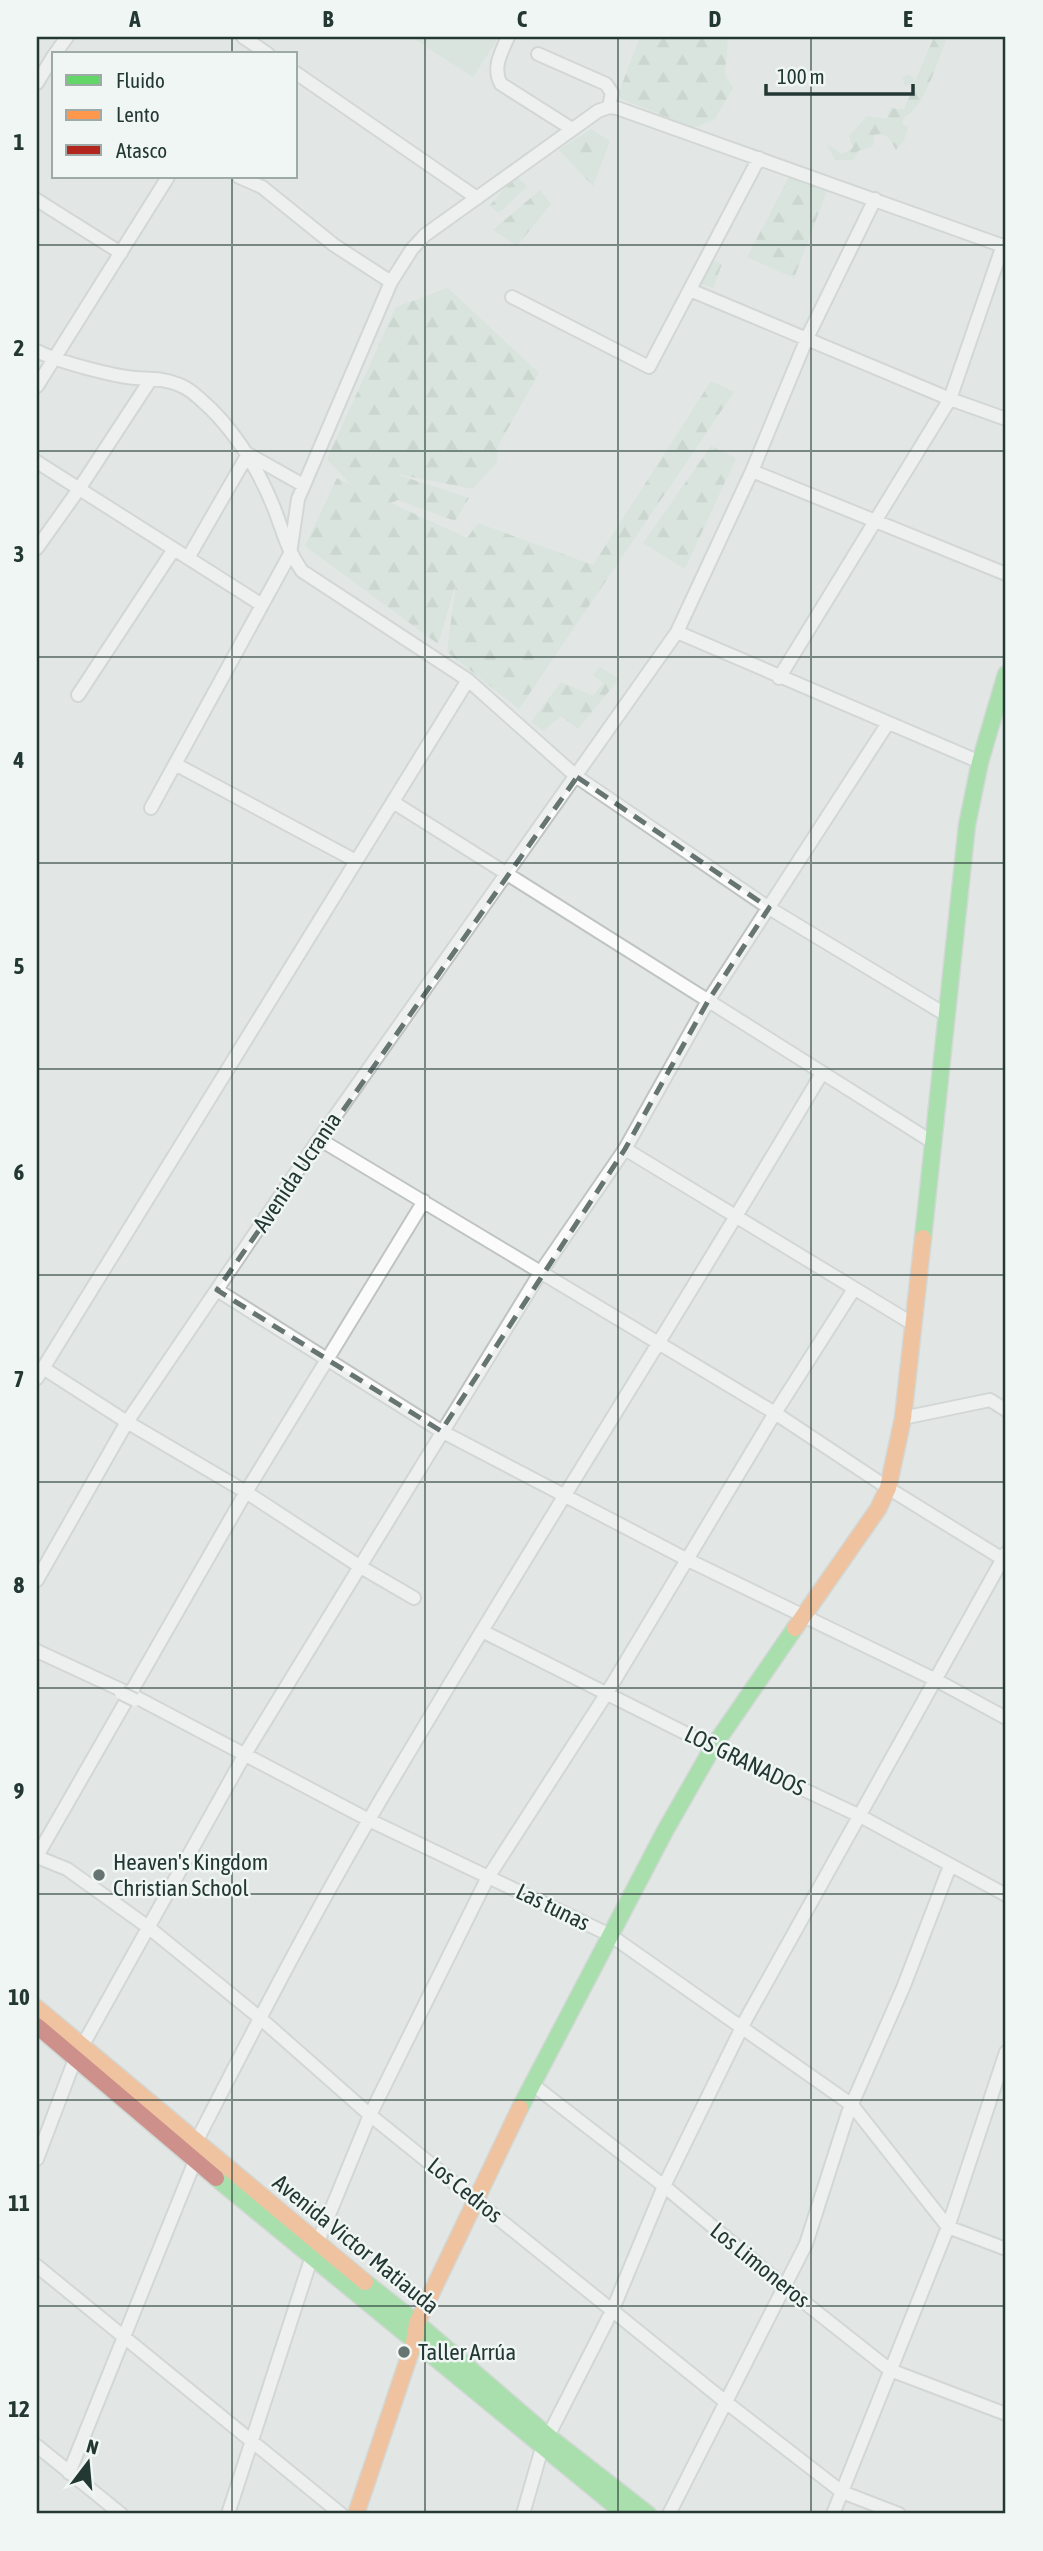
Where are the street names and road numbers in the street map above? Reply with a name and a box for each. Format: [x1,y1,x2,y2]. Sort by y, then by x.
street label: Avenida Ucrania [248,1107,346,1237]
street label: LOS GRANADOS [681,1721,810,1801]
street label: Las tunas [512,1878,594,1936]
street label: Los Cedros [423,2152,507,2228]
street label: Avenida Victor Matiauda [268,2169,444,2319]
street label: Los Limoneros [705,2217,815,2313]

